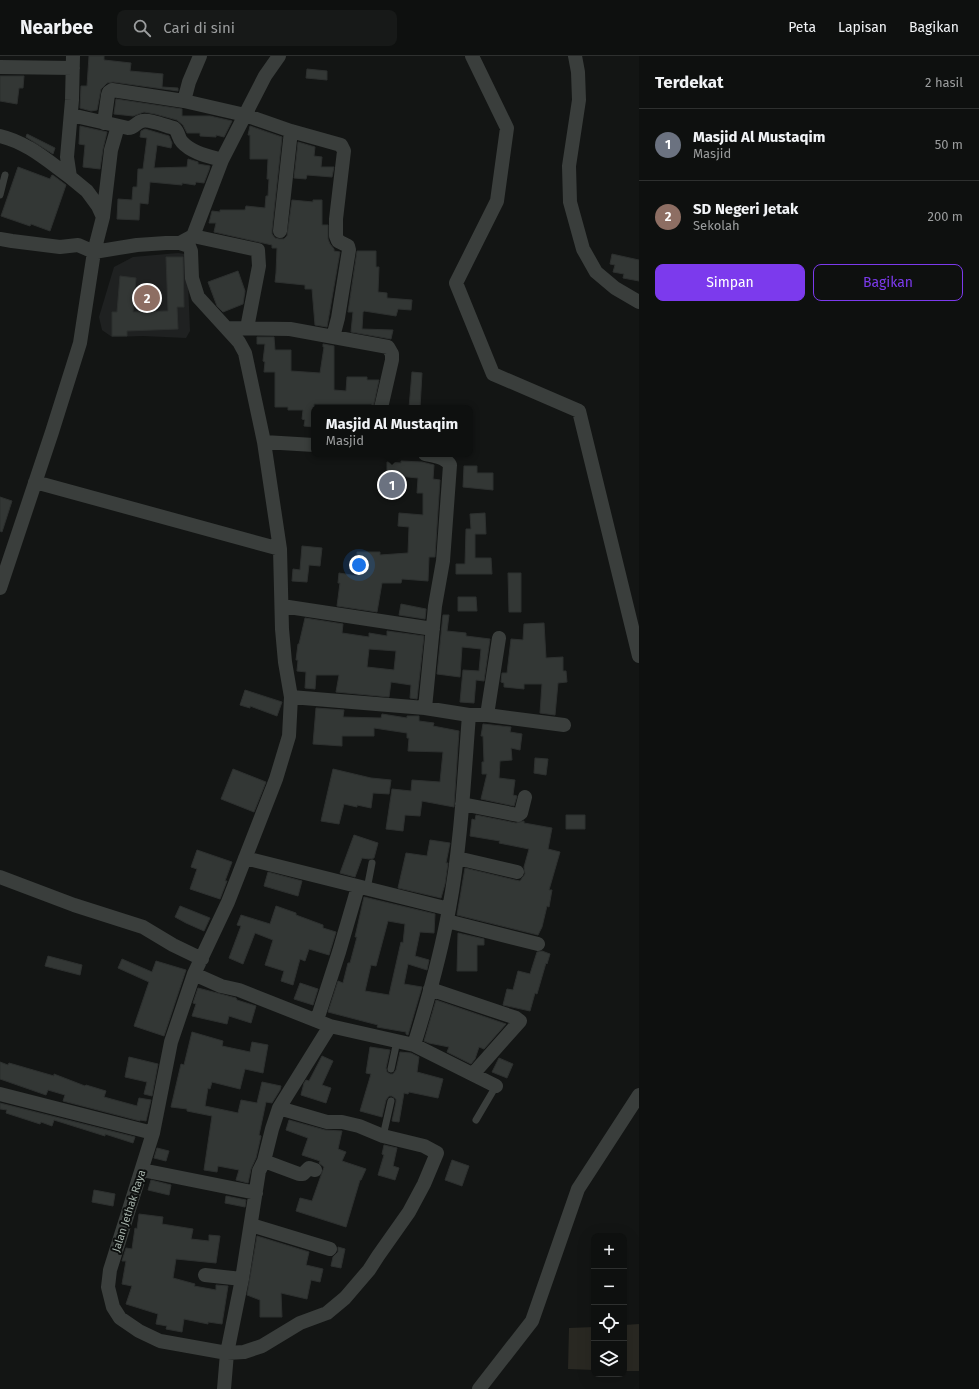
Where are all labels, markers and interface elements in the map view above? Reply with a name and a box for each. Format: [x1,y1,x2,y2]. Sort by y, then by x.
search box [117,10,397,46]
text: Nearbee [20,16,93,39]
icon: search [131,17,153,39]
text: Cari di sini [163,19,235,37]
text: Peta [788,19,816,36]
text: Lapisan [838,19,887,36]
text: Bagikan [909,19,959,36]
text: Terdekat [655,72,724,93]
text: 2 hasil [925,75,963,90]
text: Masjid Al Mustaqim [693,128,825,146]
text: 1 [665,137,671,152]
text: 50 m [935,137,963,152]
text: Masjid [693,146,731,161]
text: SD Negeri Jetak [693,200,798,218]
text: 2 [665,209,671,224]
text: 200 m [927,209,963,224]
text: Sekolah [693,218,740,233]
button: Simpan [655,264,805,301]
button: Bagikan [813,264,963,301]
pin: 2 [134,283,160,313]
popup [311,405,473,457]
text: Masjid Al Mustaqim [326,415,458,433]
text: Masjid [326,433,364,448]
pin: 1 [379,470,405,500]
your location [349,555,369,575]
street label: Jalan Jethak Raya [110,1168,148,1254]
map controls [591,1233,627,1377]
button: + [591,1233,627,1269]
button: − [591,1269,627,1305]
button: locate [591,1305,627,1341]
button: layers [591,1341,627,1377]

